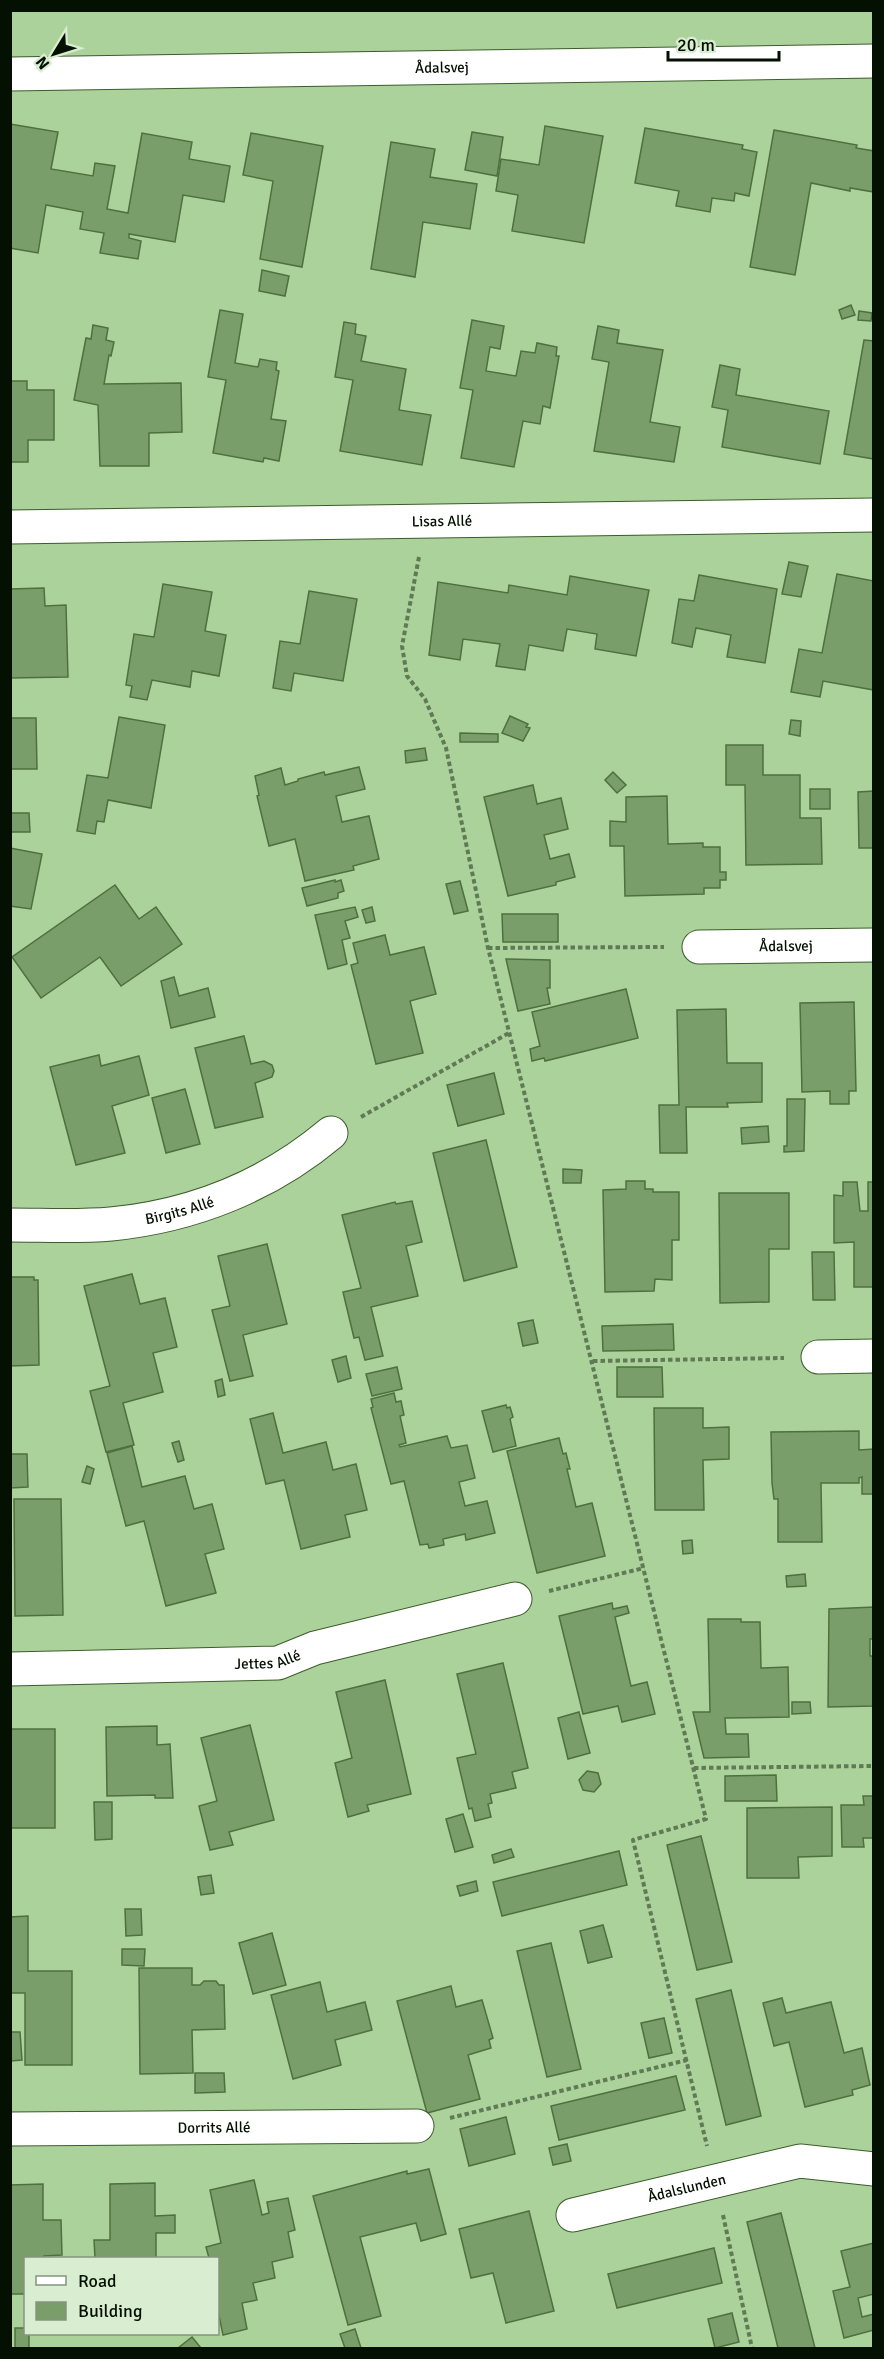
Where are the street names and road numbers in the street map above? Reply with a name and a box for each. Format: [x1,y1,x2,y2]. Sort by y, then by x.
street label: Ådalsvej [415,58,469,77]
street label: Lisas Allé [411,512,472,530]
street label: Ådalsvej [759,937,813,955]
street label: Birgits Allé [144,1192,216,1228]
street label: Jettes Allé [234,1646,303,1673]
street label: Dorrits Allé [177,2118,251,2137]
street label: Ådalslunden [646,2170,728,2206]

